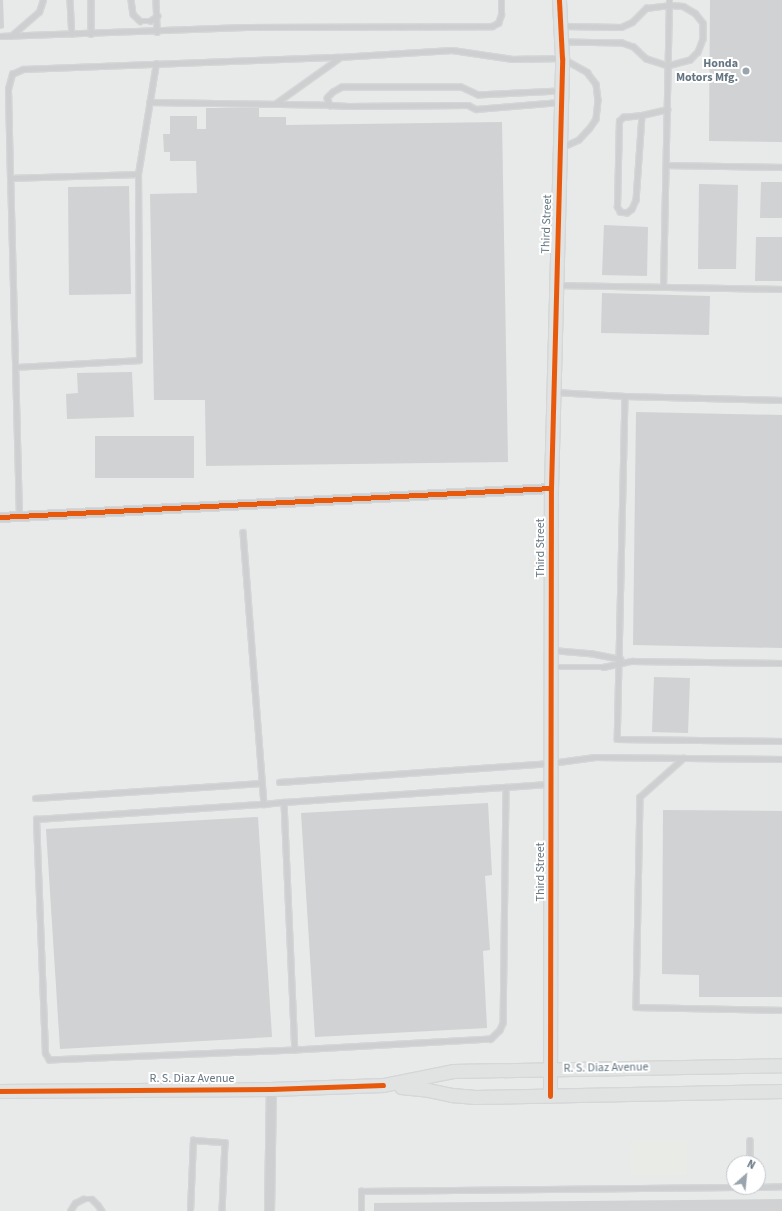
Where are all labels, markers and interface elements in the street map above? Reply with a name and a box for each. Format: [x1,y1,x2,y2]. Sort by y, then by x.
place label: Honda Motors Mfg. [676,57,738,85]
marker: Honda Motors Mfg. [741,66,751,76]
street label: Third Street [539,194,555,254]
street label: Third Street [534,518,548,578]
street label: Third Street [534,842,548,902]
street label: R. S. Diaz Avenue [563,1060,649,1076]
street label: R. S. Diaz Avenue [150,1072,234,1086]
north arrow [726,1155,766,1195]
text: N [745,1156,758,1173]

